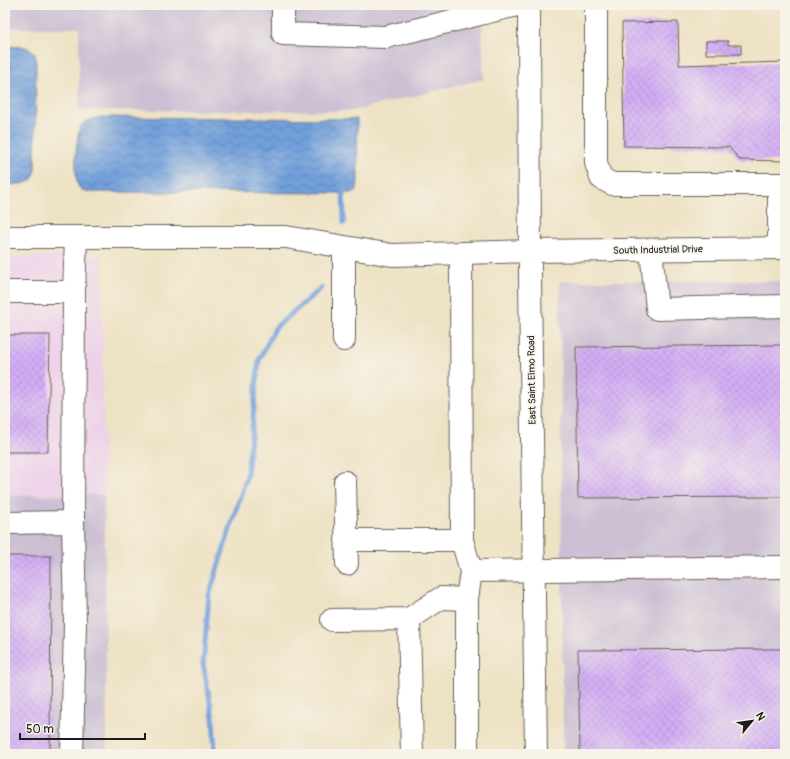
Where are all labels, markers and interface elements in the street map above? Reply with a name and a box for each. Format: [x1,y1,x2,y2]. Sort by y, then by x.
street label: South Industrial Drive [613,243,703,257]
street label: East Saint Elmo Road [525,335,539,425]
north arrow [732,701,772,741]
text: N [753,710,768,723]
scale bar [20,715,145,741]
text: 50 m [26,722,54,737]

